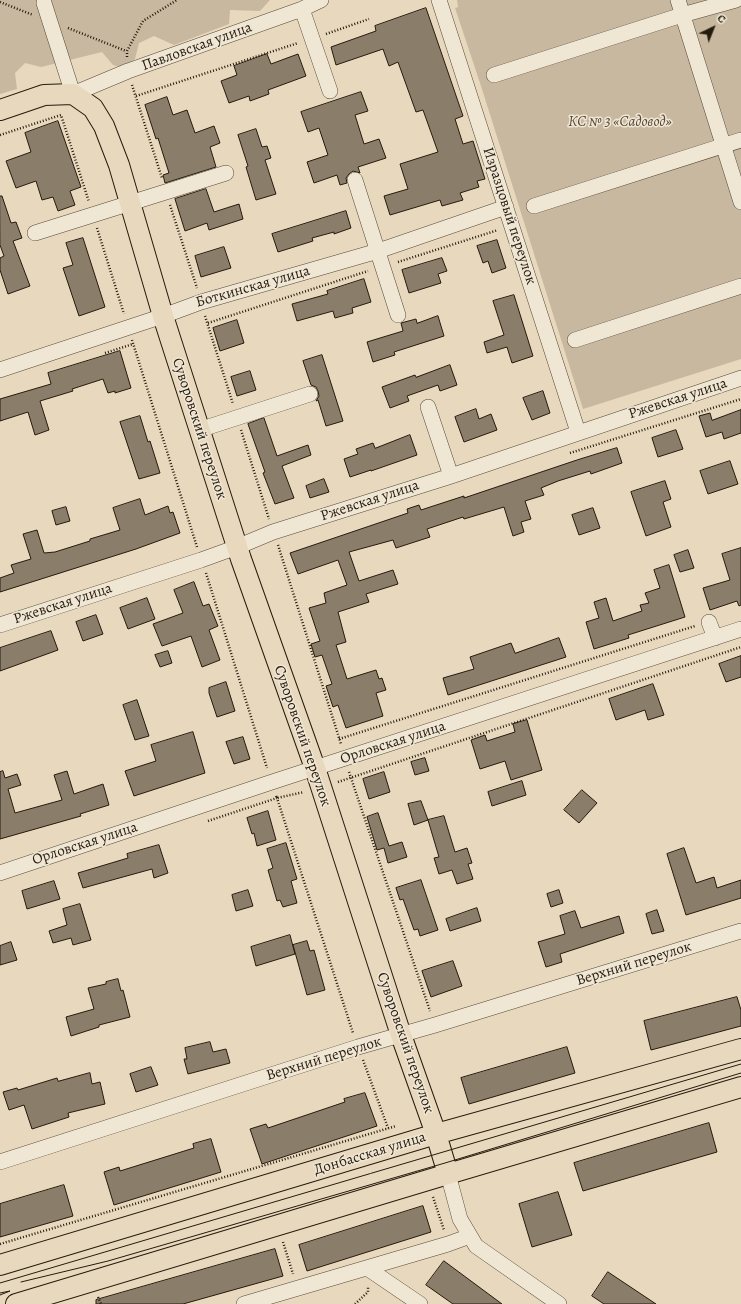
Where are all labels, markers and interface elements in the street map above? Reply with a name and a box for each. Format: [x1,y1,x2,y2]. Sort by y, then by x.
north arrow [693,8,733,48]
text: С [714,11,729,27]
street label: Павловская улица [139,19,255,75]
park label: КС № 3 «Садовод» [568,113,672,131]
street label: Изразцовый переулок [478,145,540,287]
street label: Боткинская улица [194,262,312,312]
street label: Суворовский переулок [168,356,230,502]
street label: Ржевская улица [626,375,730,423]
street label: Ржевская улица [318,477,422,525]
street label: Ржевская улица [11,580,115,628]
street label: Суворовский переулок [269,663,335,809]
street label: Орловская улица [338,717,448,769]
street label: Орловская улица [30,818,140,870]
street label: Верхний переулок [574,938,694,990]
street label: Суворовский переулок [372,970,438,1116]
street label: Верхний переулок [264,1033,384,1085]
street label: Донбасская улица [312,1128,428,1180]

